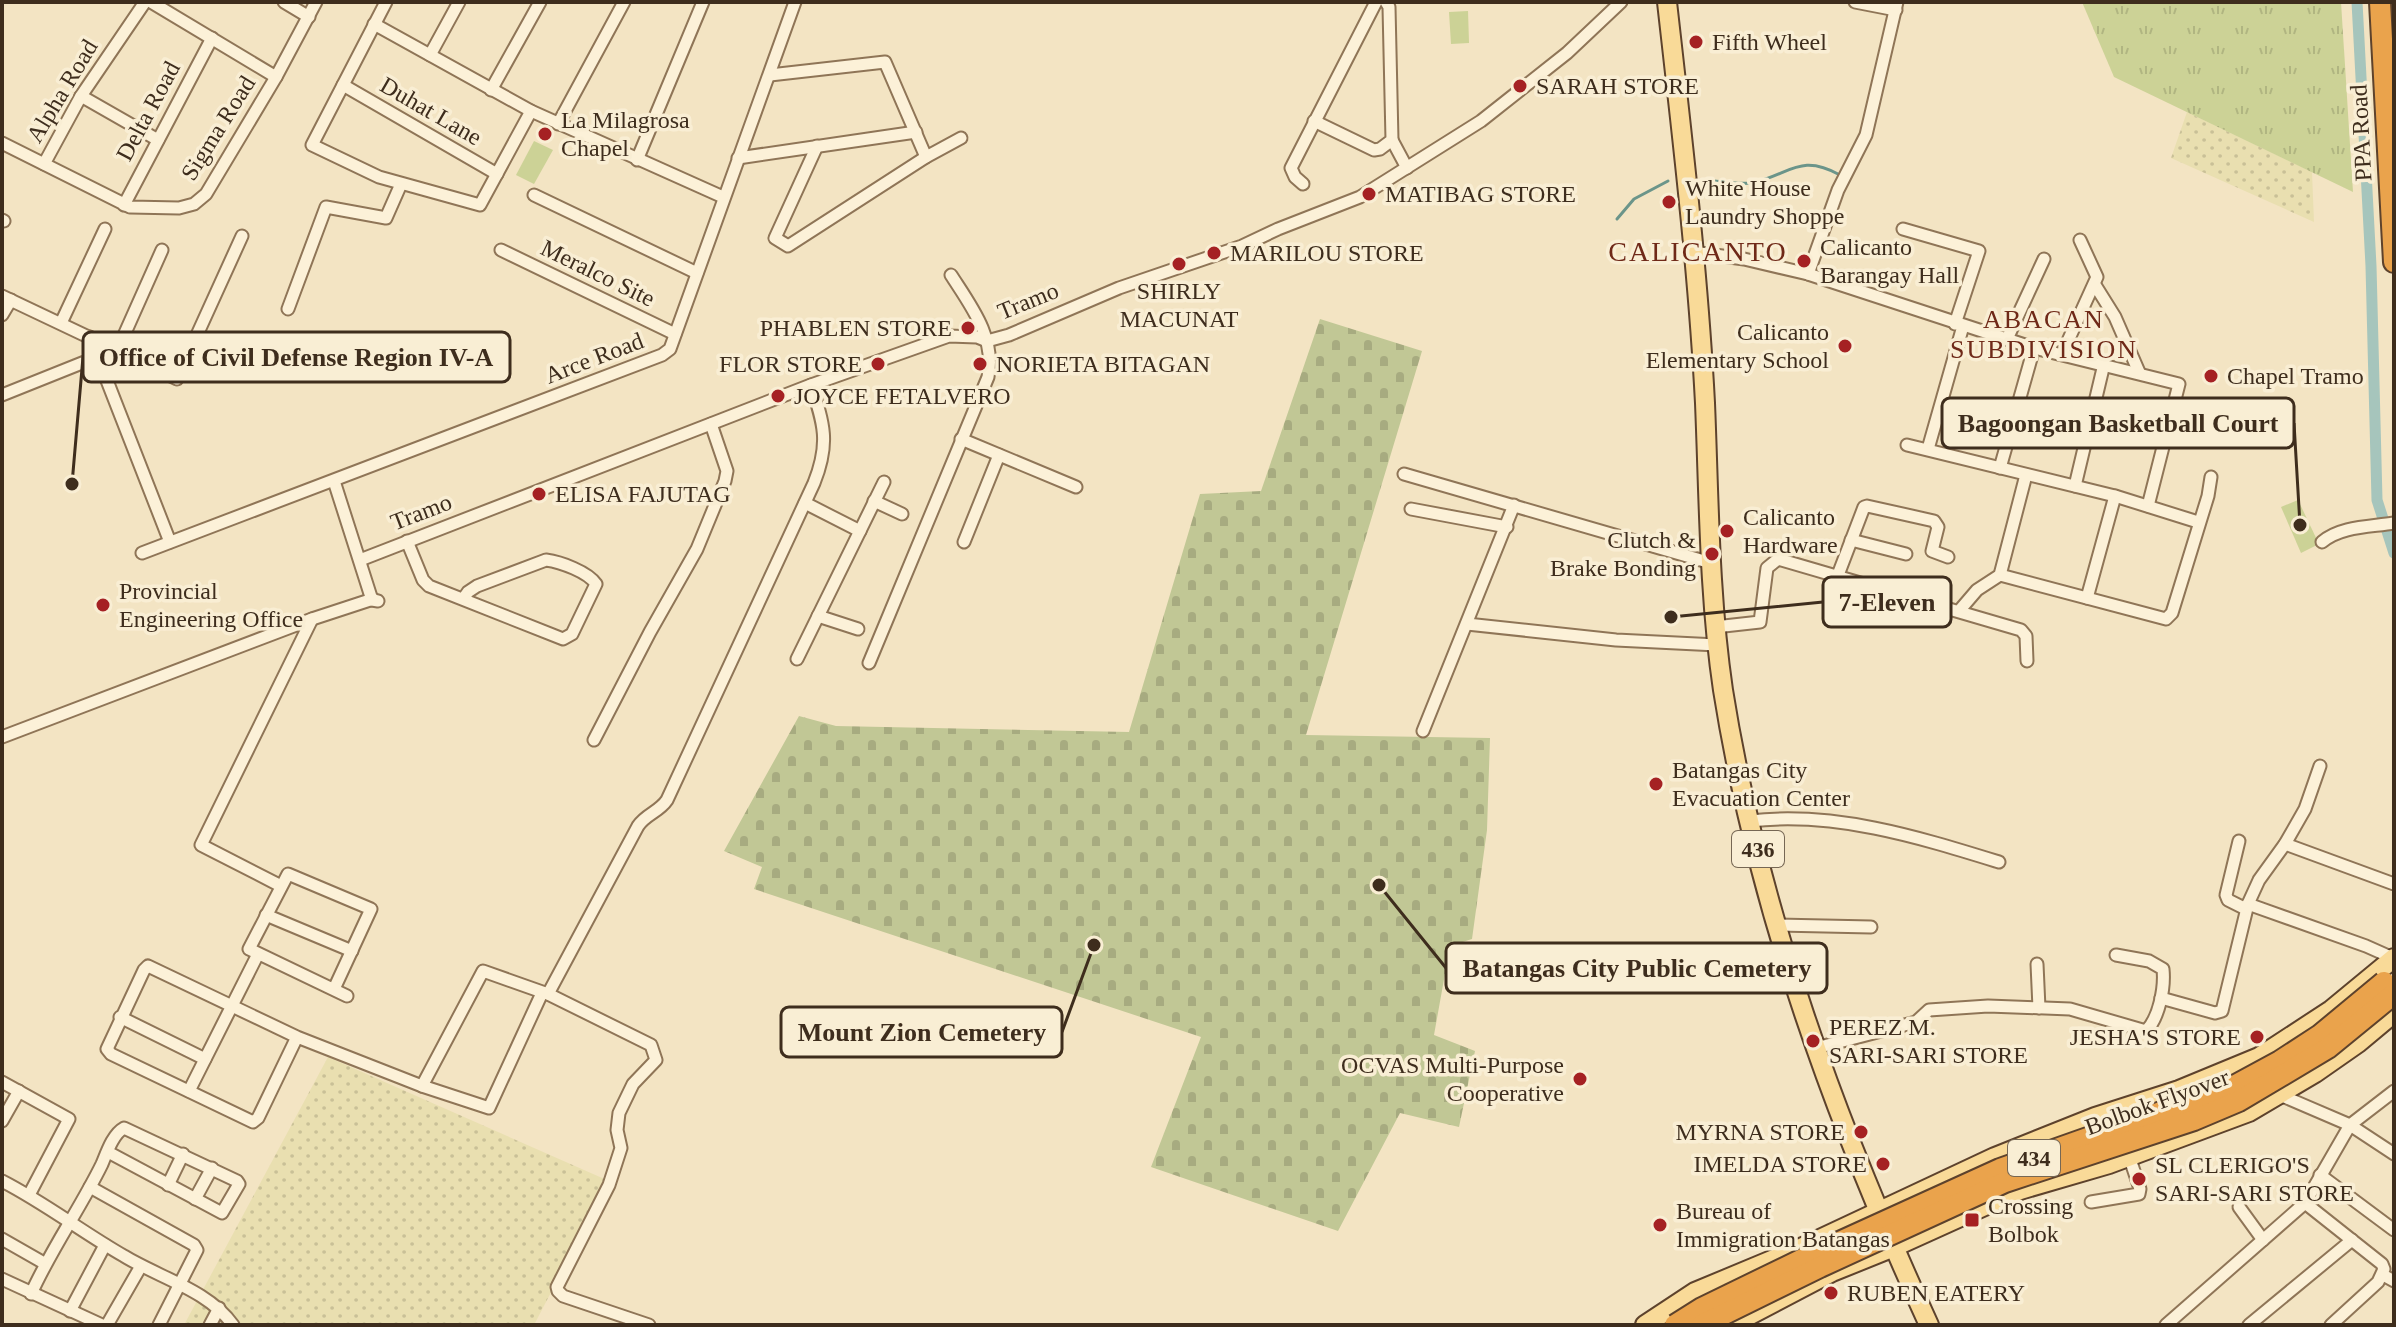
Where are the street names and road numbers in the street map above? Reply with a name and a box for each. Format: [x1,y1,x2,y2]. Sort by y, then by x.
street label: Alpha Road [21,35,103,147]
street label: Delta Road [111,57,185,165]
street label: Sigma Road [176,71,260,185]
street label: Duhat Lane [376,72,486,150]
street label: PPA Road [2345,84,2377,182]
street label: Meralco Site [537,234,659,312]
street label: Tramo [994,277,1062,325]
street label: Arce Road [541,327,647,389]
street label: Tramo [387,489,455,535]
road number: 436 [1732,831,1784,867]
street label: Bolbok Flyover [2081,1064,2233,1140]
road number: 434 [2008,1140,2060,1176]

